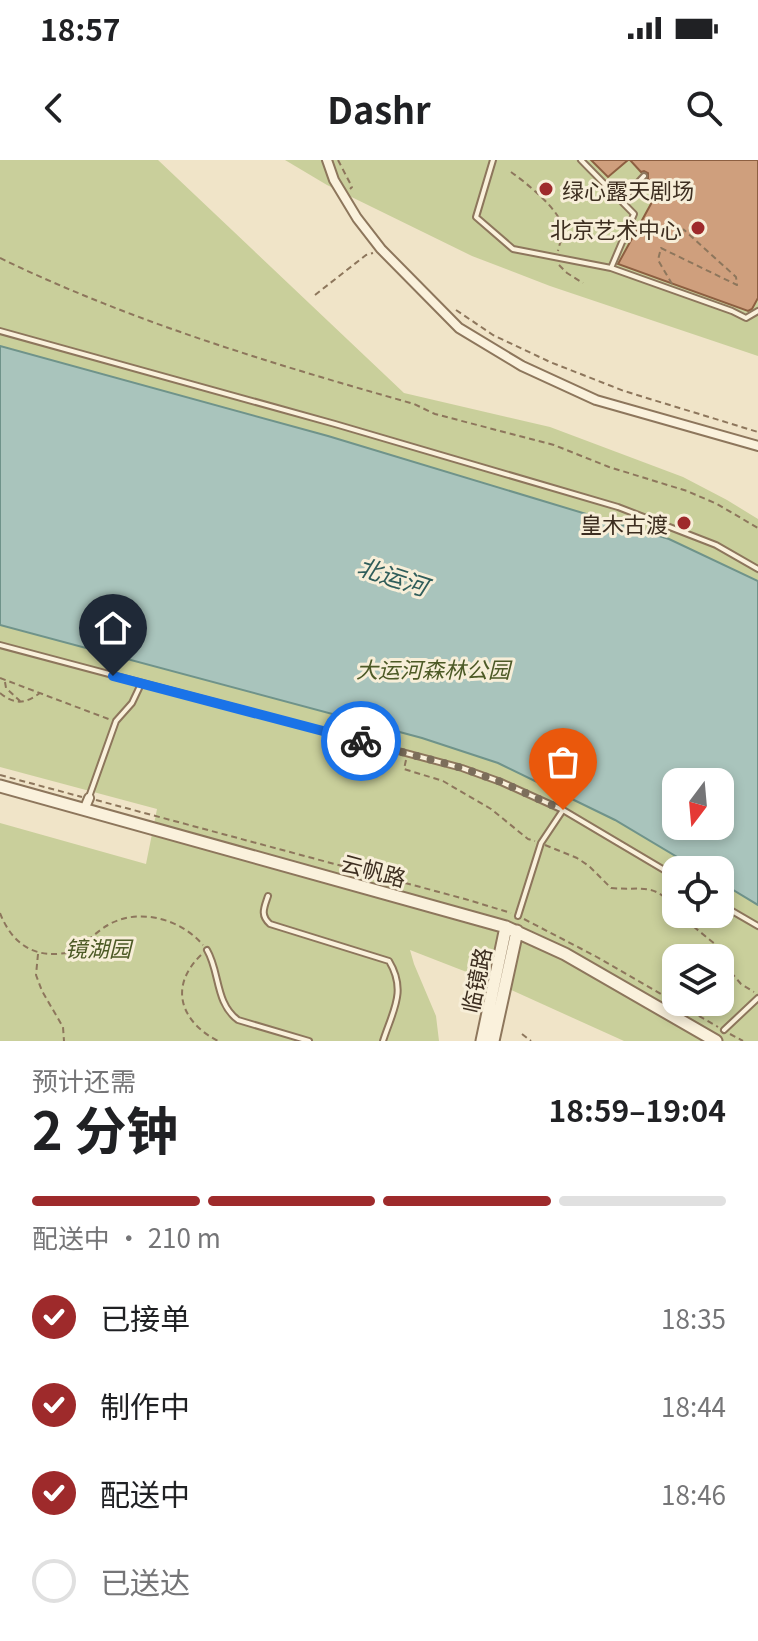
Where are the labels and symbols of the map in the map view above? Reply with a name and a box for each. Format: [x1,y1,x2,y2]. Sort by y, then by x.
place label: 绿心露天剧场 [562,173,694,205]
marker: 绿心露天剧场 [537,180,555,198]
place label: 北京艺术中心 [550,212,682,244]
marker: 北京艺术中心 [689,219,707,237]
place label: 皇木古渡 [580,507,668,539]
marker: 皇木古渡 [675,514,693,532]
water label: 北运河 [353,547,436,604]
pin [79,594,147,676]
park label: 大运河森林公园 [356,652,513,684]
courier [321,701,401,781]
pin [529,728,597,810]
north arrow [662,768,734,840]
street label: 云帆路 [338,845,410,893]
park label: 镜湖园 [65,931,134,963]
street label: 临镜路 [452,944,498,1016]

